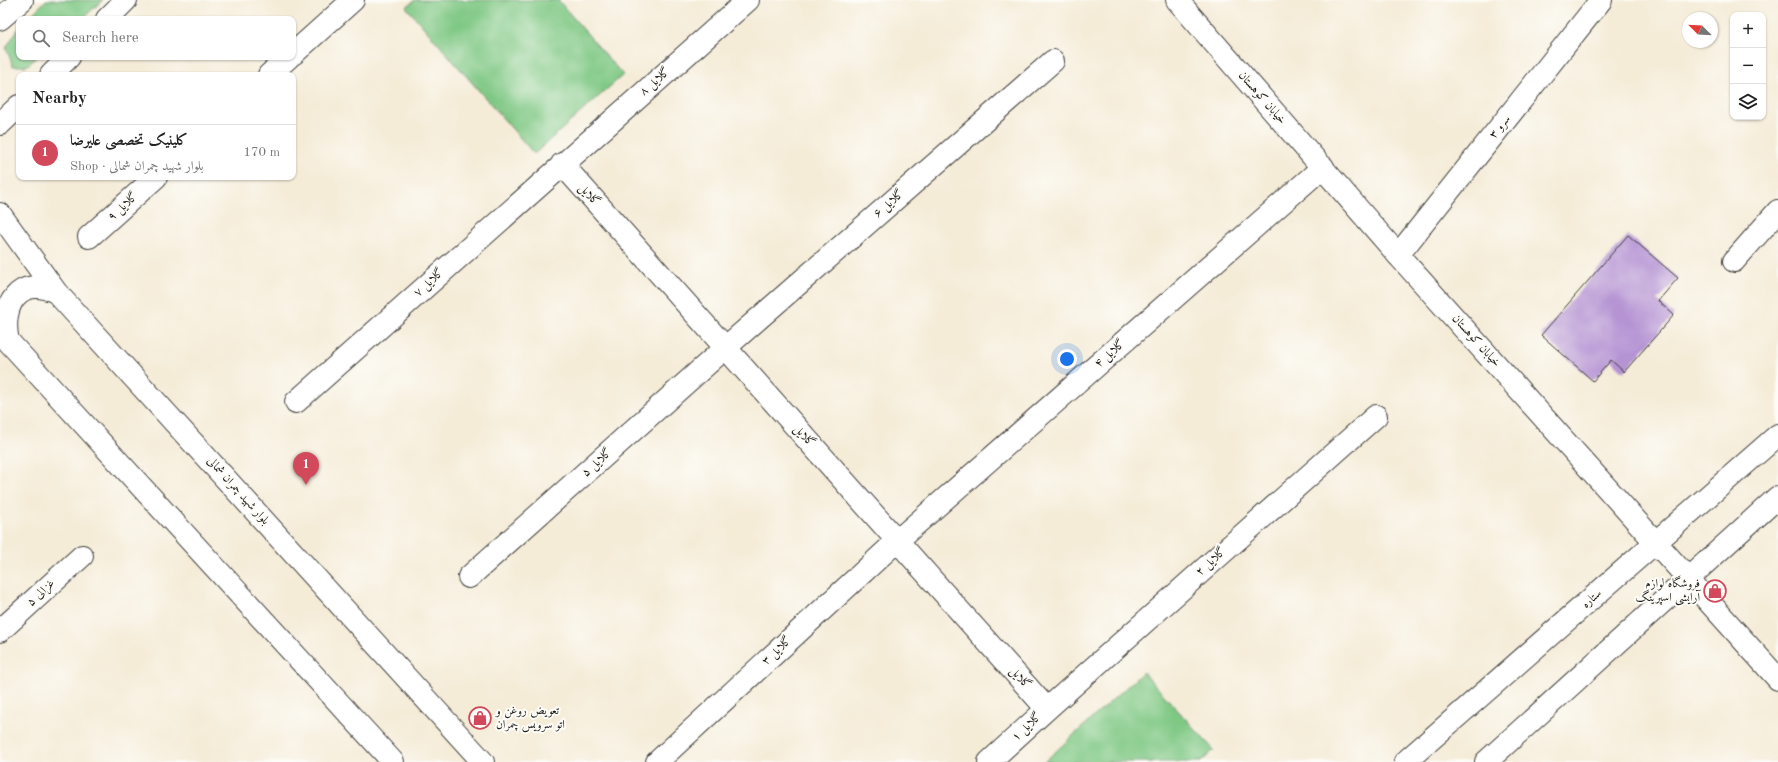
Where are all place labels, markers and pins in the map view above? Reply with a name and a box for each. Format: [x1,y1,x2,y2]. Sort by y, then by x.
pin: 1 [293,452,319,485]
place label: فروشگاه لوازم آرایشی اسپرینگ [1636,575,1701,606]
shop icon: فروشگاه لوازم آرایشی اسپرینگ [1702,578,1728,604]
shop icon: تعویض روغن و اتو سرویس چمران [467,705,493,731]
place label: تعویض روغن و اتو سرویس چمران [494,705,565,733]

